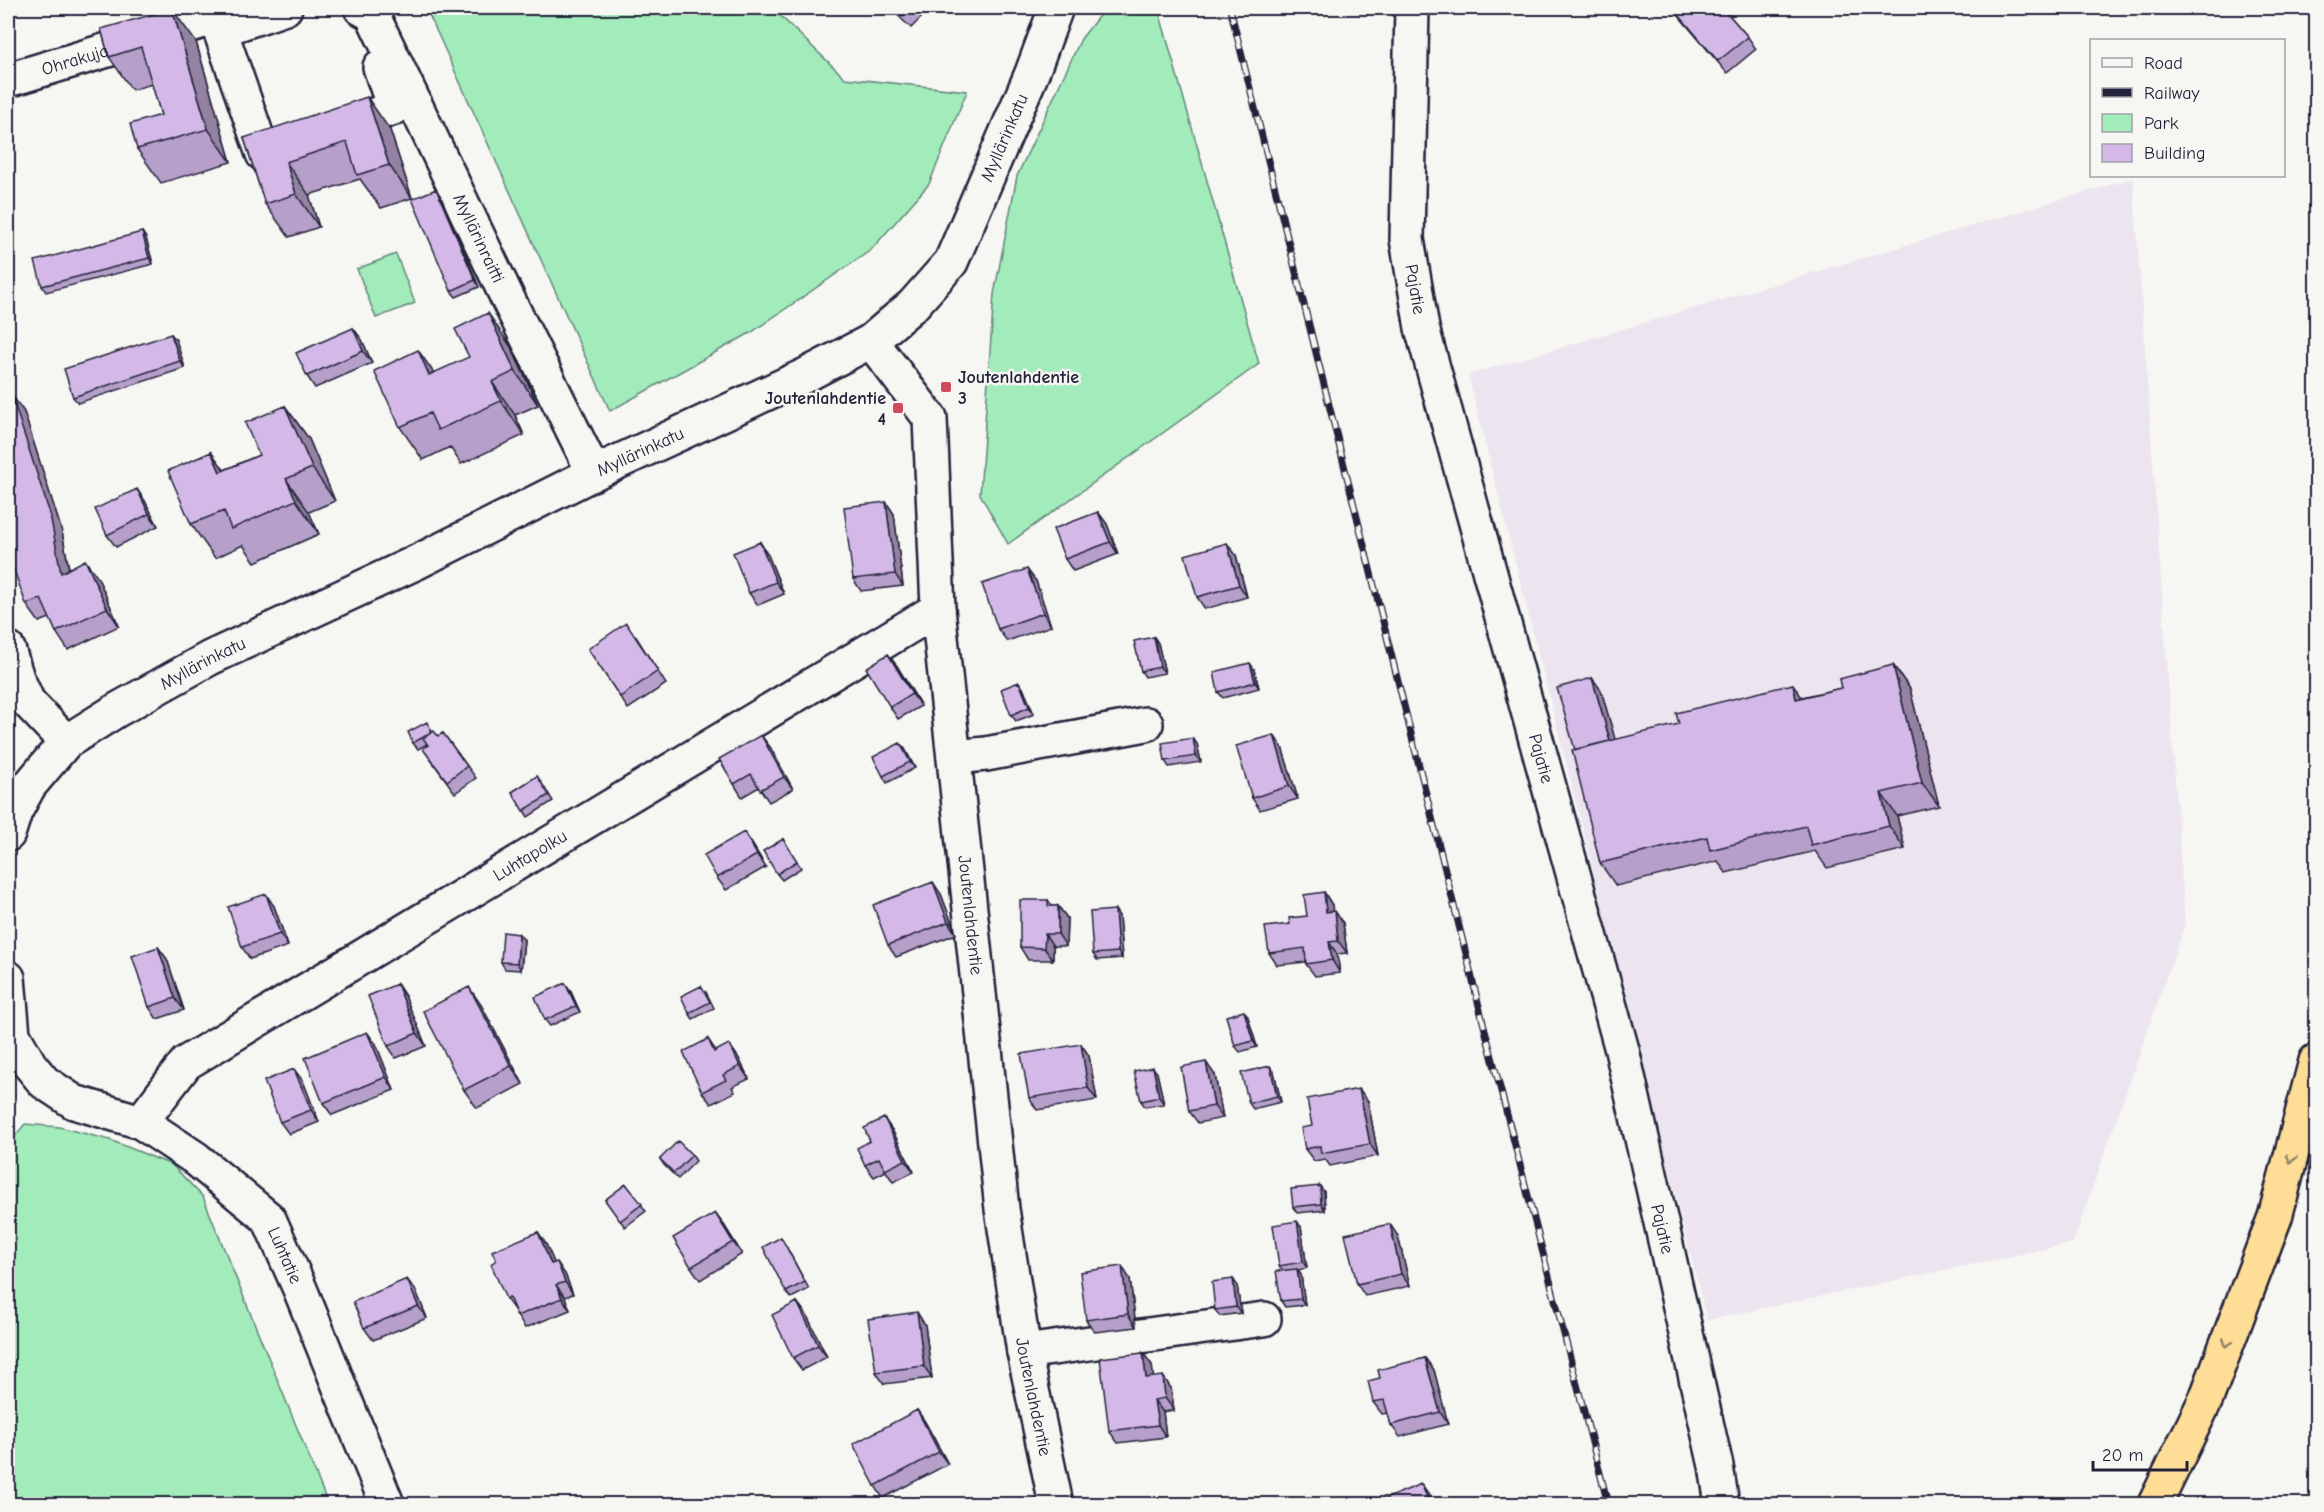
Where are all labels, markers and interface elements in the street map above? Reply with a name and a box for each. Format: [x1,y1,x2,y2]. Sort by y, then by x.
legend [2090,39,2285,177]
street label: Ohrakuja [39,40,111,80]
text: Road [2144,53,2183,74]
text: Railway [2144,83,2201,104]
street label: Myllärinkatu [977,91,1033,185]
text: Park [2144,113,2179,134]
text: Building [2144,143,2206,164]
street label: Myllärinraitti [448,191,509,286]
street label: Pajatie [1400,263,1430,316]
place label: Joutenlahdentie 3 [958,367,1079,409]
marker: Joutenlahdentie 3 [939,380,953,394]
place label: Joutenlahdentie 4 [765,388,886,430]
marker: Joutenlahdentie 4 [891,401,905,415]
street label: Myllärinkatu [593,423,687,481]
street label: Myllärinkatu [157,633,249,695]
street label: Pajatie [1524,731,1558,786]
street label: Luhtapolku [489,825,571,886]
street label: Joutenlahdentie [953,854,987,976]
one-way arrow [2286,1153,2298,1163]
street label: Pajatie [1646,1202,1678,1256]
street label: Luhtatie [263,1224,306,1287]
street label: Joutenlahdentie [1011,1336,1056,1458]
one-way arrow [2222,1336,2234,1347]
scale bar [2093,1434,2188,1472]
text: 20 m [2102,1445,2143,1466]

